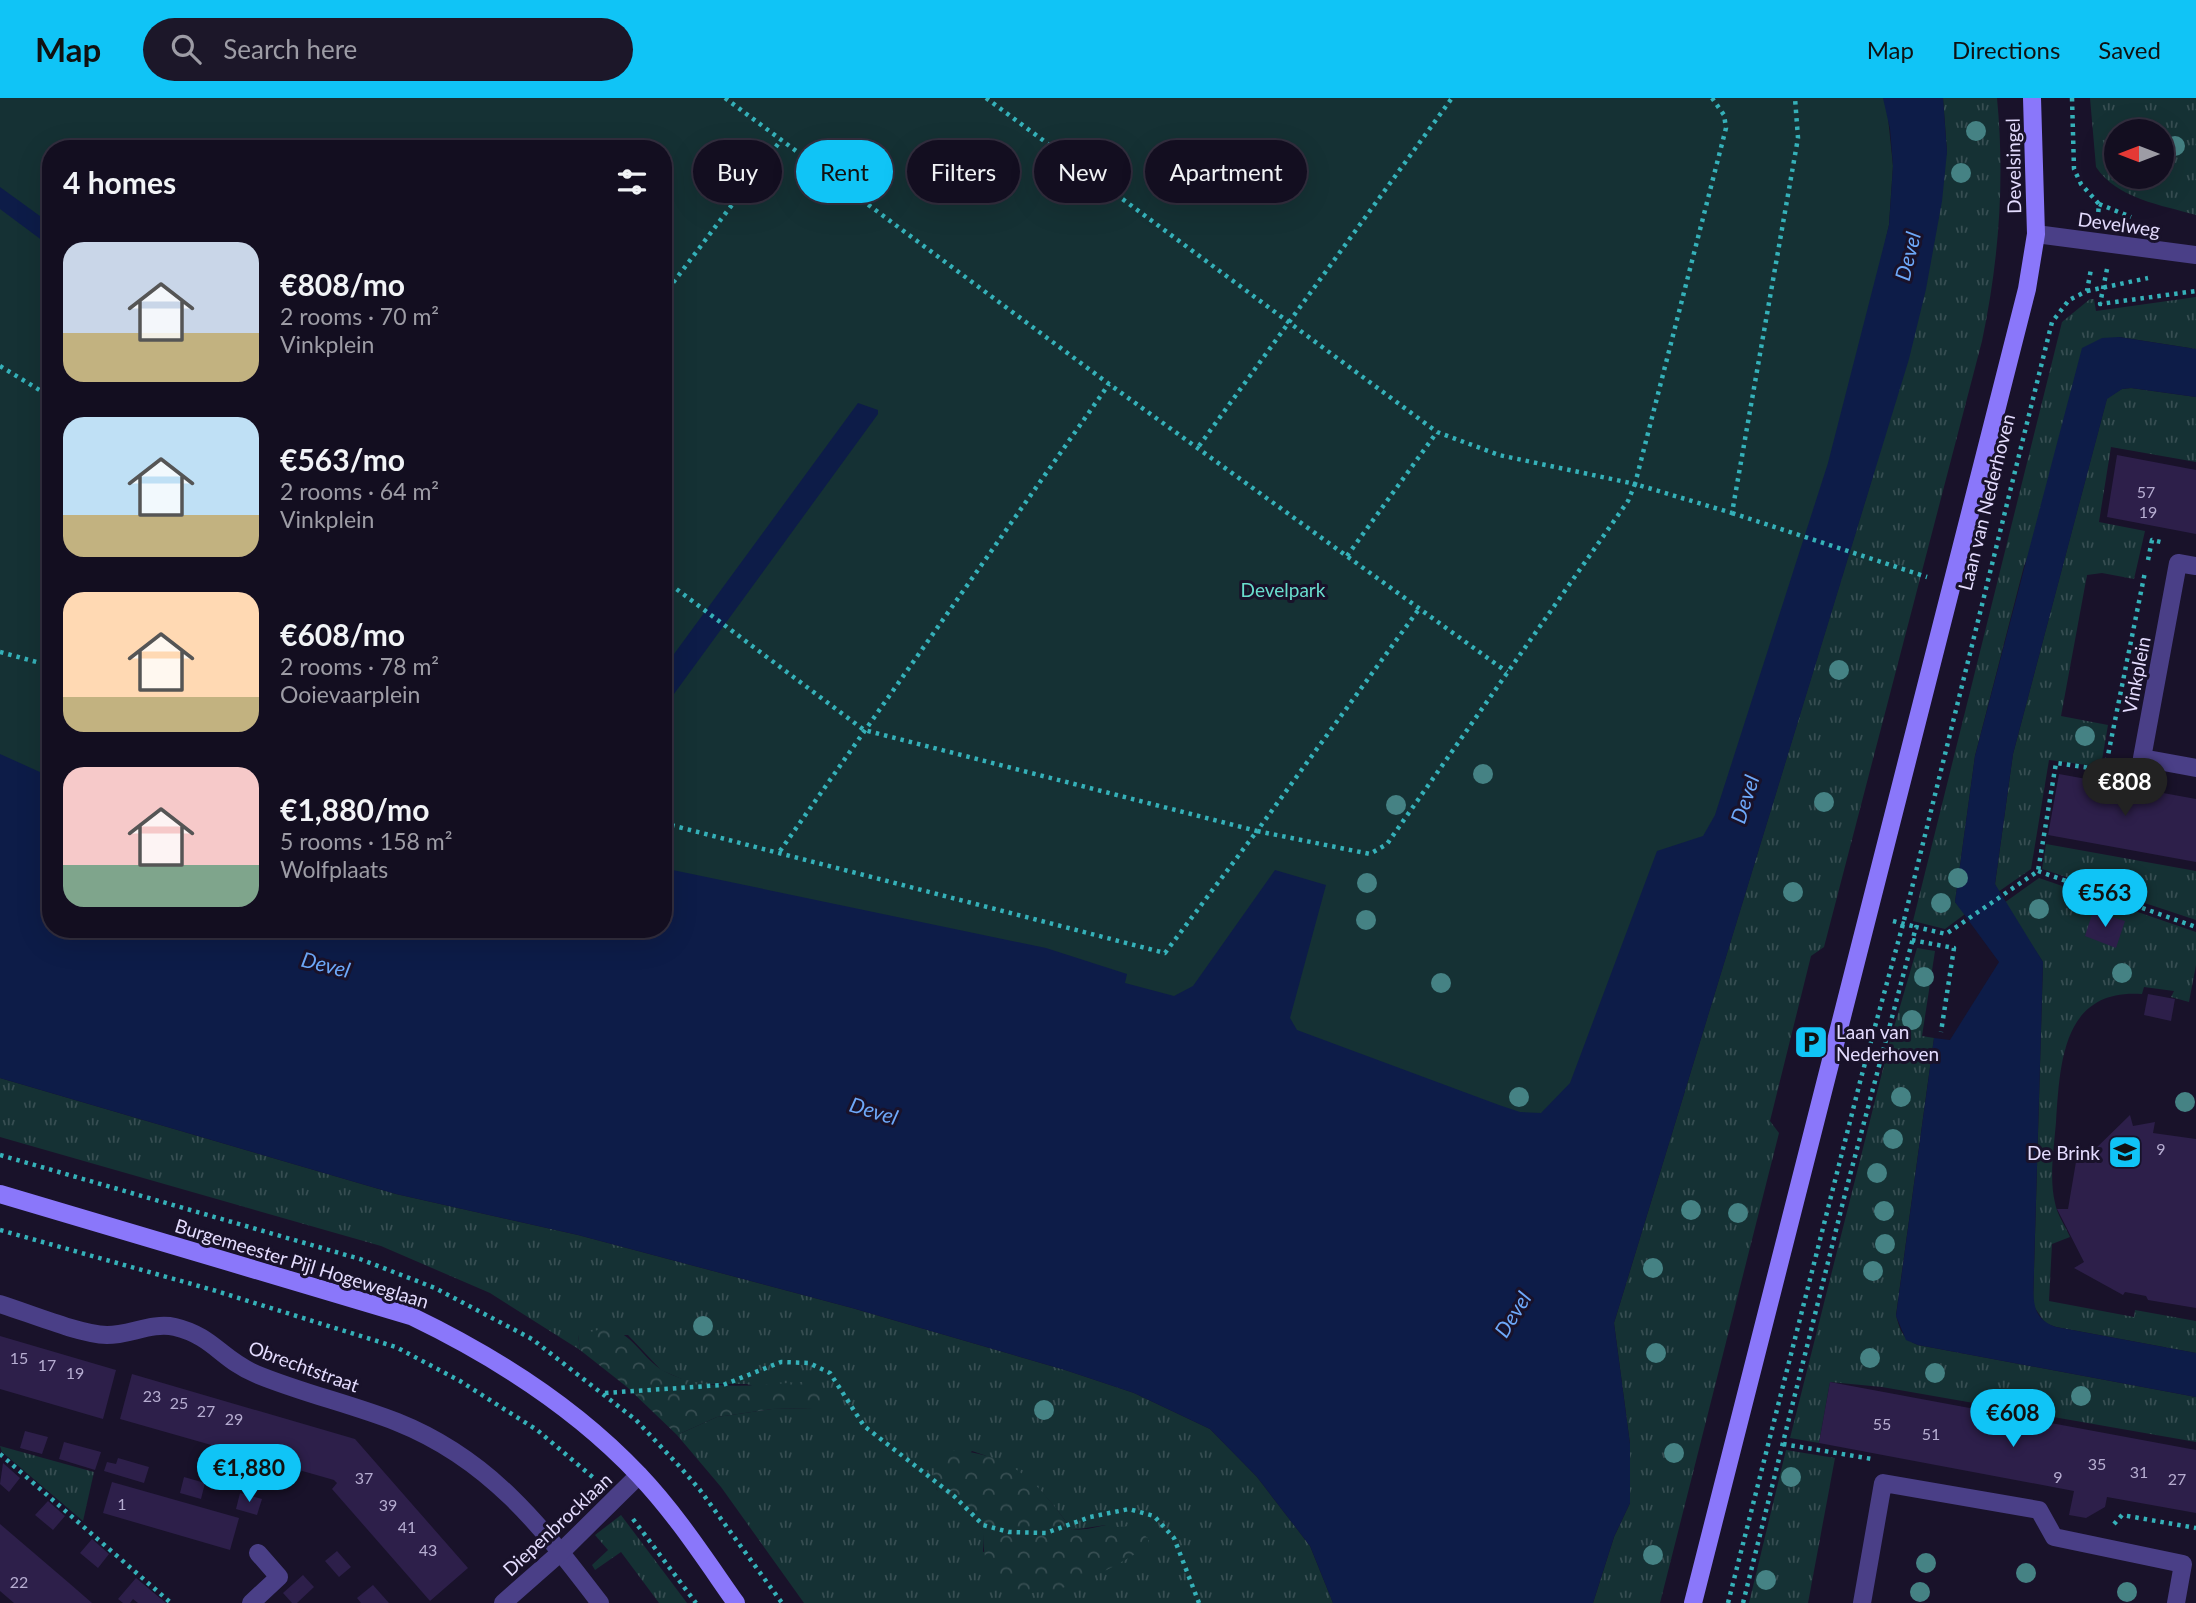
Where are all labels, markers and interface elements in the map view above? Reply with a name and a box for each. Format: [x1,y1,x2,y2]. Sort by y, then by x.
search box [143,18,633,81]
text: Map [35,29,101,69]
icon: search [167,30,205,68]
text: Search here [223,33,357,65]
text: Map [1867,35,1914,64]
text: Directions [1952,35,2060,64]
text: Saved [2098,35,2161,64]
street label: Develsingel [2001,118,2025,214]
north arrow [2104,119,2174,189]
map controls [2104,119,2174,189]
chip: Buy [693,140,782,203]
chip: Rent [796,140,893,203]
chip: Filters [907,140,1020,203]
chip: New [1034,140,1131,203]
chip: Apartment [1145,140,1307,203]
icon: filters [613,163,651,201]
text: 4 homes [63,164,176,200]
street label: Develweg [2076,207,2162,241]
water label: Devel [1889,229,1925,283]
text: €808/mo [280,266,405,302]
icon: home [119,270,203,354]
text: 2 rooms · 70 m² [280,302,439,330]
text: Vinkplein [280,330,374,358]
street label: Laan van Nederhoven [1953,411,2019,593]
text: €563/mo [280,441,405,477]
icon: home [119,445,203,529]
text: 2 rooms · 64 m² [280,477,439,505]
house number: 57 [2137,482,2155,501]
house number: 19 [2139,502,2157,521]
text: Vinkplein [280,505,374,533]
park label: Develpark [1241,578,1326,601]
text: €608/mo [280,616,405,652]
icon: home [119,620,203,704]
street label: Vinkplein [2117,635,2155,715]
text: 2 rooms · 78 m² [280,652,439,680]
text: Ooievaarplein [280,680,420,708]
pin: €808 [2084,758,2166,818]
text: €808 [2098,767,2152,795]
water label: Devel [1725,771,1764,826]
text: €1,880/mo [280,791,429,827]
icon: home [119,795,203,879]
text: 5 rooms · 158 m² [280,827,452,855]
text: Wolfplaats [280,855,388,883]
pin: €563 [2064,870,2146,929]
text: €563 [2078,878,2132,906]
water label: Devel [299,946,353,982]
place label: Laan van Nederhoven [1836,1020,1939,1065]
parking icon: Laan van Nederhoven [1792,1023,1830,1061]
water label: Devel [847,1091,901,1129]
school or university icon: De Brink [2106,1133,2144,1171]
house number: 9 [2156,1139,2166,1158]
place label: De Brink [2027,1141,2100,1164]
street label: Burgemeester Pijl Hogeweglaan [172,1213,432,1313]
water label: Devel [1488,1286,1536,1342]
street label: Obrechtstraat [246,1335,363,1397]
house number: 15 [10,1348,28,1367]
house number: 17 [38,1355,56,1374]
house number: 19 [66,1363,84,1382]
house number: 23 [143,1386,161,1405]
pin: €608 [1972,1390,2054,1449]
house number: 25 [170,1393,188,1412]
text: €608 [1986,1398,2040,1426]
house number: 27 [197,1401,215,1420]
house number: 29 [225,1409,243,1428]
house number: 55 [1873,1414,1891,1433]
house number: 51 [1922,1424,1940,1443]
pin: €1,880 [192,1444,306,1504]
text: €1,880 [213,1453,285,1481]
house number: 35 [2088,1454,2106,1473]
house number: 31 [2130,1462,2148,1481]
house number: 9 [2053,1467,2063,1486]
house number: 37 [355,1468,373,1487]
street label: Diepenbrocklaan [498,1468,616,1580]
house number: 27 [2168,1469,2186,1488]
house number: 1 [117,1494,127,1513]
house number: 39 [379,1495,397,1514]
house number: 41 [398,1517,416,1536]
house number: 43 [419,1540,437,1559]
house number: 22 [10,1572,28,1591]

